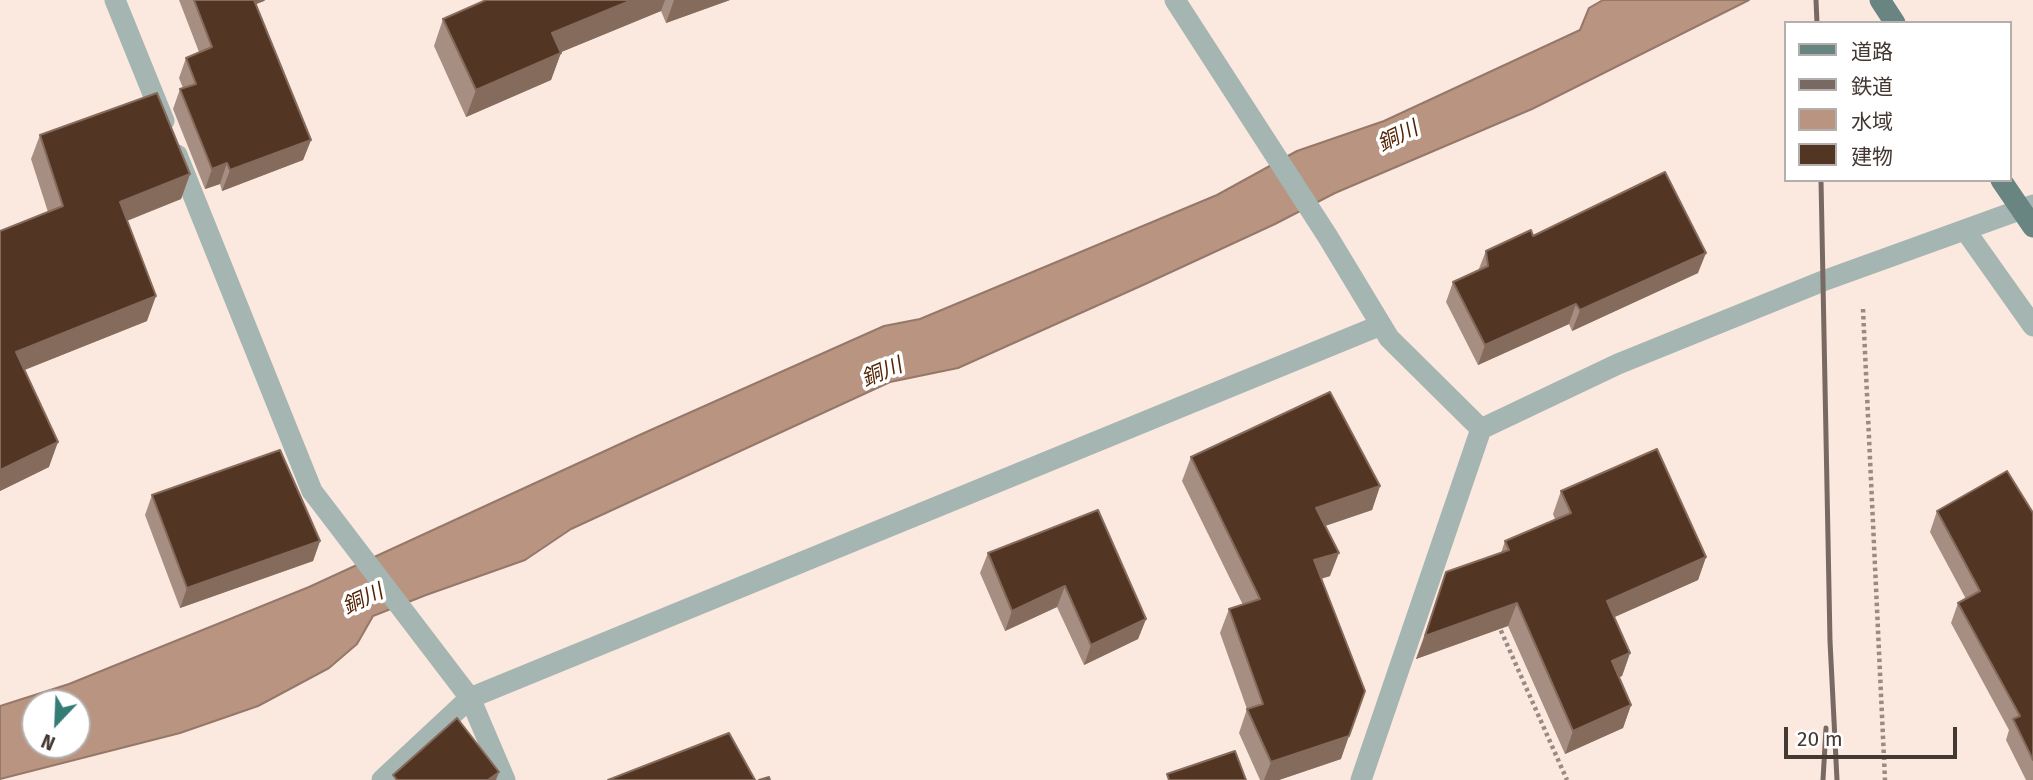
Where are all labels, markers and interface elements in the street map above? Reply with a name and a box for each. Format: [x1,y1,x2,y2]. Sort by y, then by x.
legend [1784,21,2012,182]
text: 道路 [1851,39,1893,65]
text: 鉄道 [1851,74,1893,100]
text: 水域 [1851,109,1893,135]
water label: 銅川 [1374,116,1422,158]
text: 建物 [1851,144,1893,170]
water label: 銅川 [858,353,906,393]
water label: 銅川 [339,580,387,620]
north arrow [21,689,91,759]
scale bar [1788,714,1961,758]
text: 20 m [1797,726,1843,752]
text: N [38,729,59,755]

